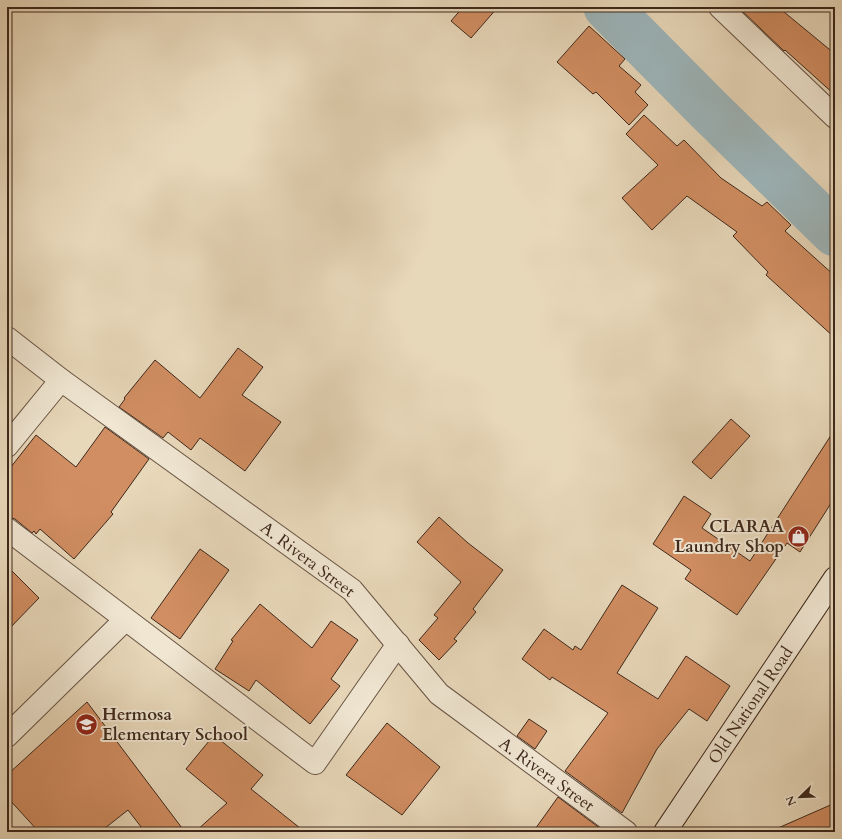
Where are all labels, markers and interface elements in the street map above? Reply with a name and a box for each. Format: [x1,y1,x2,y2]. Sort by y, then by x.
place label: CLARAA Laundry Shop [674,515,784,558]
street label: A. Rivera Street [256,516,360,603]
shop icon: CLARAA Laundry Shop [786,523,812,549]
street label: Old National Road [703,642,798,769]
place label: Hermosa Elementary School [102,703,248,746]
school or university icon: Hermosa Elementary School [73,711,99,737]
street label: A. Rivera Street [494,732,600,817]
north arrow [780,777,820,817]
text: N [782,793,800,808]

